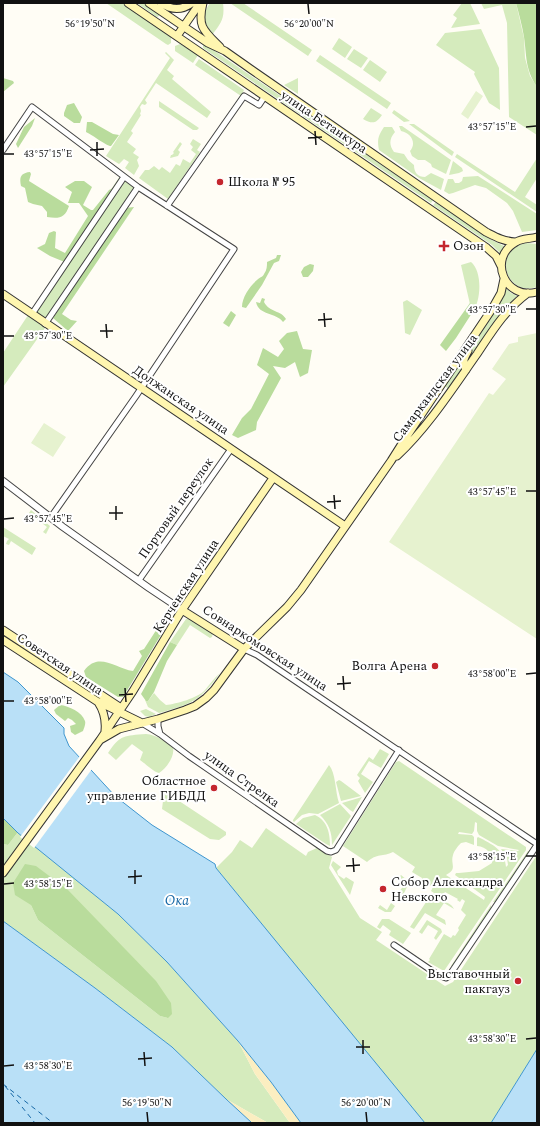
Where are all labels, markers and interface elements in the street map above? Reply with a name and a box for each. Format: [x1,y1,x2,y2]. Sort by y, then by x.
text: 56°19'50"N [65,16,115,32]
text: 56°20'00"N [284,16,334,32]
street label: улица Бетанкура [276,85,372,159]
text: 43°57'15"E [468,119,516,135]
text: 43°57'15"E [24,146,72,162]
place label: Школа № 95 [228,172,295,192]
marker: Школа № 95 [215,177,225,187]
place label: Озон [453,236,484,256]
marker: Озон [438,240,450,252]
text: 43°57'30"E [468,302,516,318]
text: 43°57'30"E [24,328,72,344]
street label: Самаркандская улица [387,329,483,447]
street label: Должанская улица [129,360,234,440]
street label: Портовый переулок [133,453,219,563]
text: 43°57'45"E [468,484,516,500]
text: 43°57'45"E [24,511,72,527]
street label: Керченская улица [148,534,224,637]
street label: Совнаркомовская улица [198,600,332,696]
street label: Советская улица [13,628,108,701]
place label: Волга Арена [351,656,428,676]
marker: Волга Арена [430,661,440,671]
text: 43°58'00"E [468,666,516,682]
text: 43°58'00"E [24,693,72,709]
street label: улица Стрелка [199,745,284,813]
place label: Областное управление ГИБДД [86,771,206,806]
marker: Областное управление ГИБДД [209,783,219,793]
text: 43°58'15"E [468,849,516,865]
place label: Собор Александра Невского [391,872,504,907]
text: 43°58'15"E [24,876,72,892]
marker: Собор Александра Невского [378,884,388,894]
water label: Ока [165,890,189,911]
place label: Выставочный пакгауз [427,964,510,999]
marker: Выставочный пакгауз [513,976,523,986]
text: 43°58'30"E [468,1031,516,1047]
text: 43°58'30"E [24,1058,72,1074]
text: 56°19'50"N [122,1095,172,1111]
text: 56°20'00"N [341,1095,391,1111]

